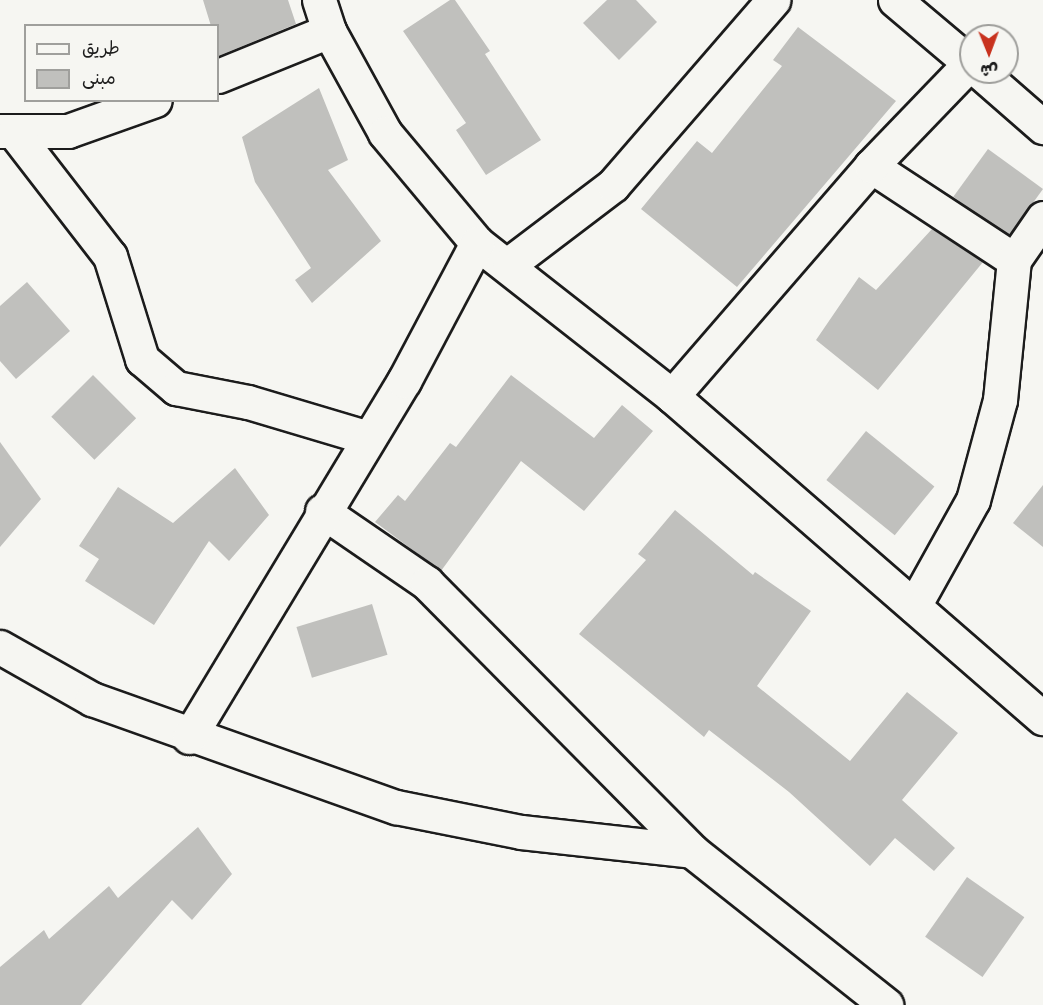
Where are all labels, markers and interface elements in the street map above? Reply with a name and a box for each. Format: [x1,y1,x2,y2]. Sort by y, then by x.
legend [24,24,219,102]
north arrow [959,24,1019,84]
text: طريق [82,36,120,60]
text: ش [980,60,998,81]
text: مبنى [82,66,116,90]

